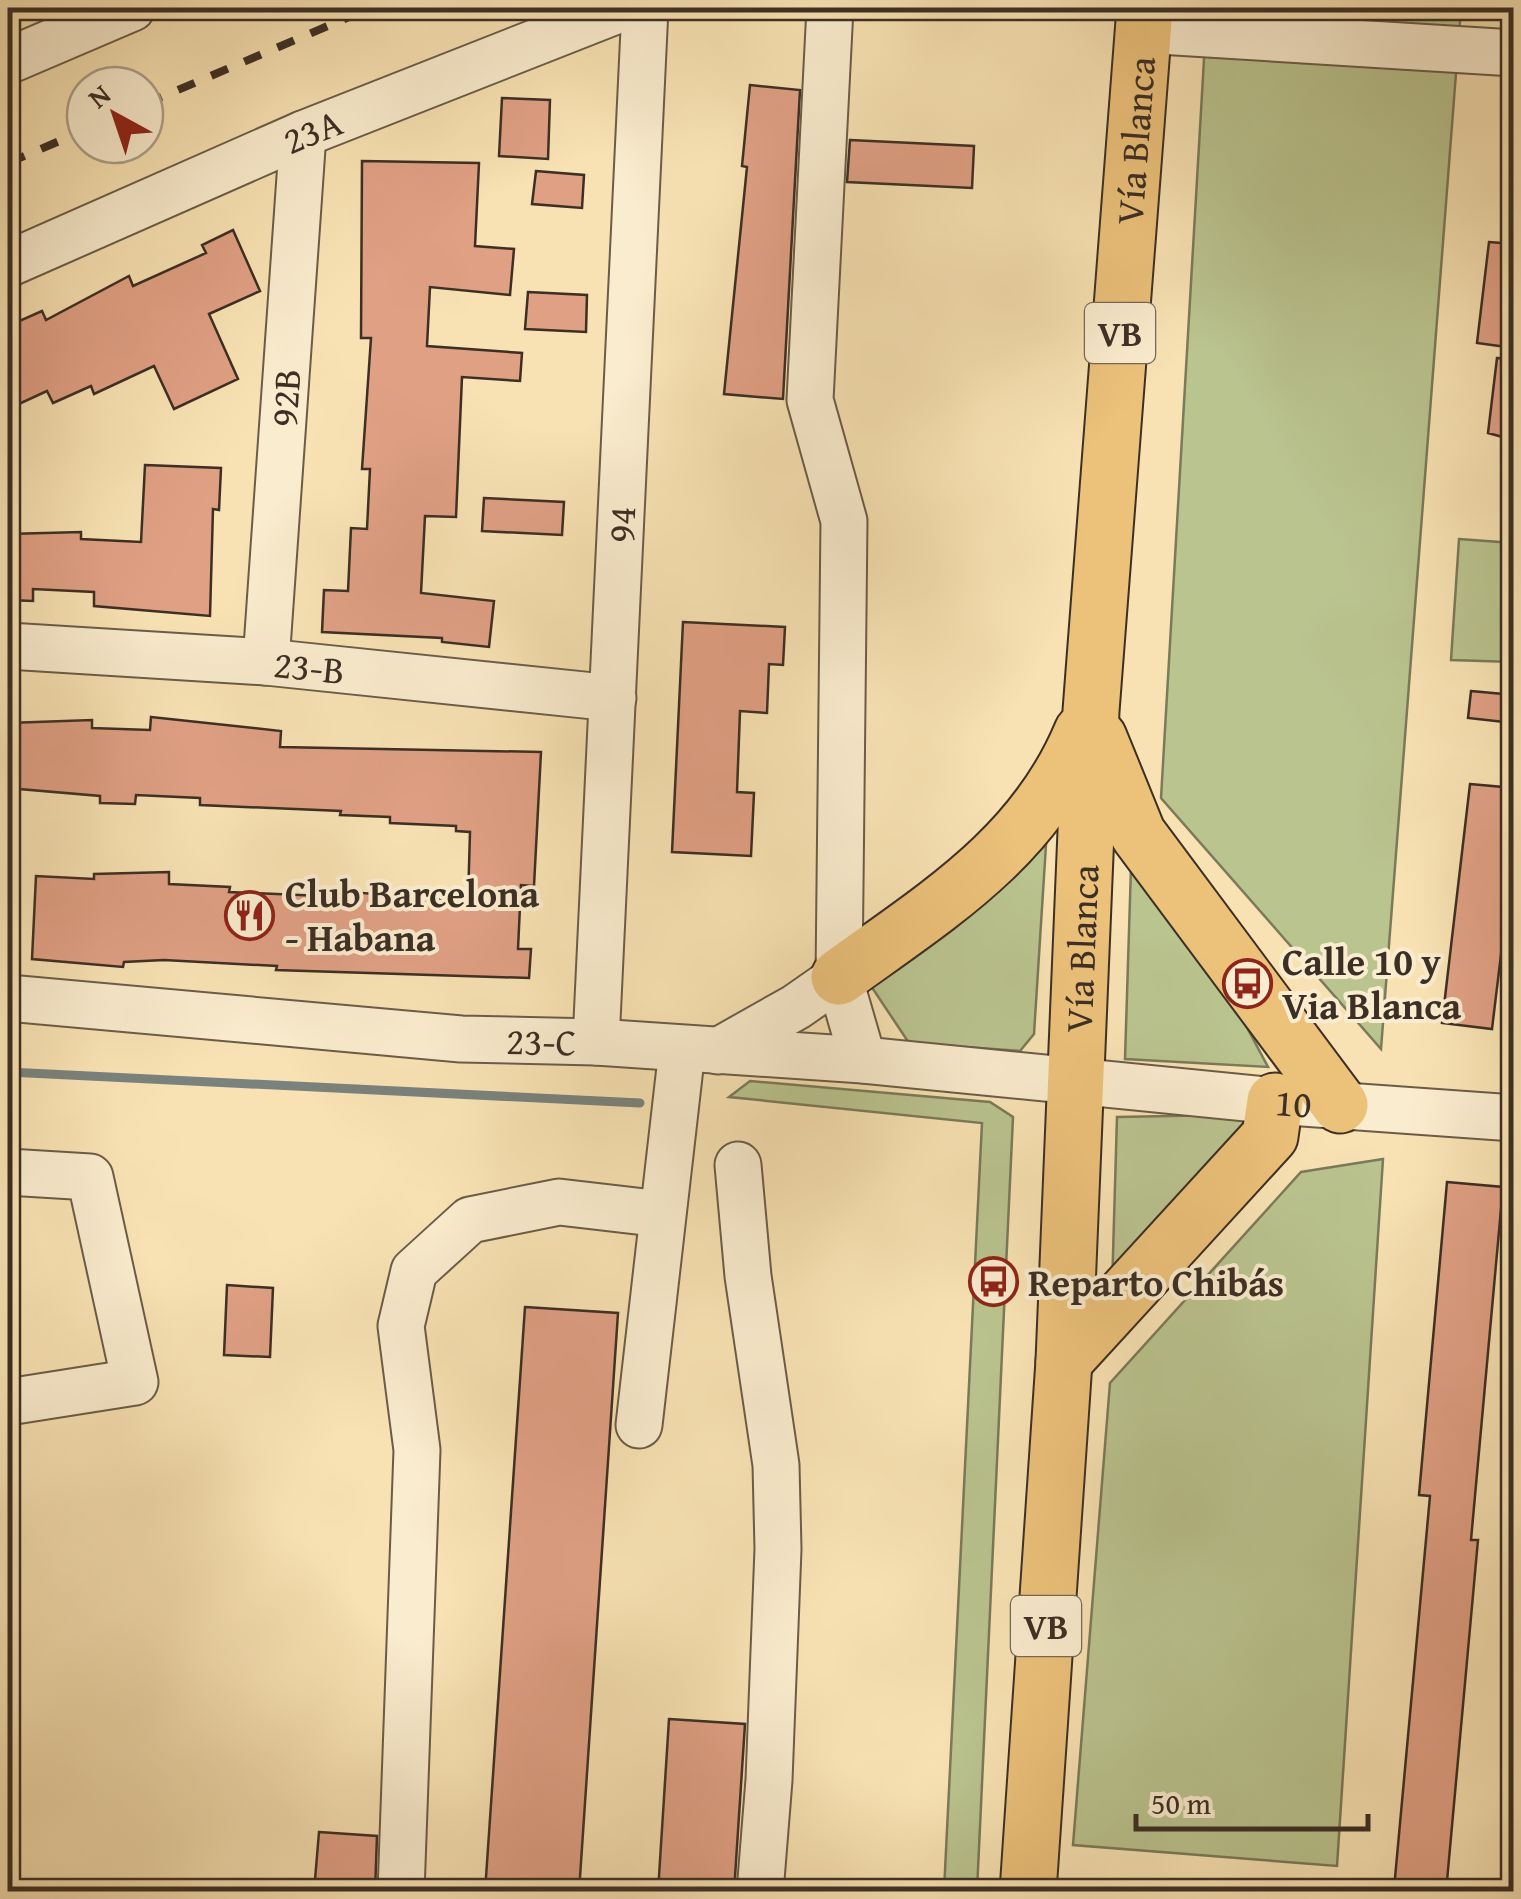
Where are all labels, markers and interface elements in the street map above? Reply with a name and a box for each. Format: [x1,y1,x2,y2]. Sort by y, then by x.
street label: Vía Blanca [1100,54,1169,226]
north arrow [65,65,165,165]
text: N [78,74,119,117]
street label: 23A [273,93,350,168]
road number: VB [1085,303,1155,363]
street label: 92B [255,367,314,429]
street label: 94 [592,505,649,544]
street label: 23-B [271,635,348,698]
street label: Vía Blanca [1050,863,1113,1034]
place label: Club Barcelona - Habana [285,865,540,965]
restaurant icon: Club Barcelona - Habana [224,889,276,941]
place label: Calle 10 y Via Blanca [1282,933,1462,1033]
bus stop icon: Calle 10 y Via Blanca [1221,957,1273,1009]
street label: 23-C [505,1012,577,1070]
street label: 10 [1273,1073,1314,1132]
place label: Reparto Chibás [1028,1254,1284,1310]
bus stop icon: Reparto Chibás [967,1256,1019,1308]
road number: VB [1011,1596,1081,1656]
scale bar [1136,1769,1368,1831]
text: 50 m [1151,1781,1211,1825]

